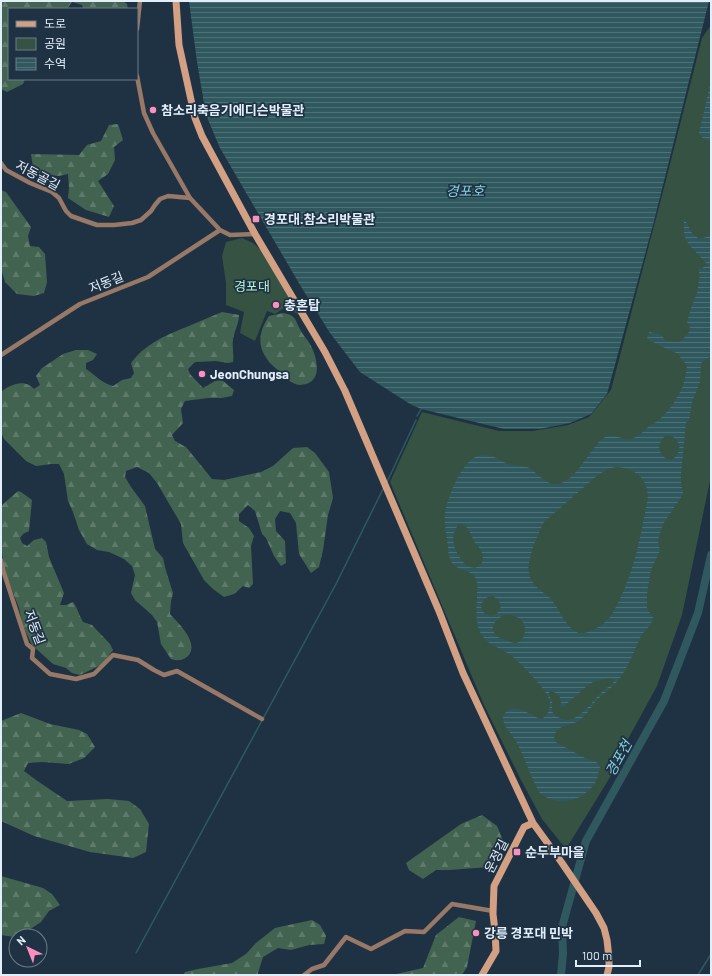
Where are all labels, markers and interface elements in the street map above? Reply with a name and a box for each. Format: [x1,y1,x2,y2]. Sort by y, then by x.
legend [8,8,138,80]
text: 도로 [44,16,66,30]
text: 공원 [44,36,66,50]
text: 수역 [44,56,66,70]
place label: 참소리축음기에디슨박물관 [161,102,305,118]
marker: 참소리축음기에디슨박물관 [148,105,158,115]
street label: 저동골길 [13,157,63,193]
water label: 경포호 [446,182,485,199]
place label: 경포대.참소리박물관 [264,211,375,227]
marker: 경포대.참소리박물관 [251,214,261,224]
street label: 저동길 [86,268,126,296]
park label: 경포대 [234,278,270,294]
place label: 충혼탑 [284,297,320,313]
marker: 충혼탑 [271,300,281,310]
place label: JeonChungsa [210,366,289,382]
marker: JeonChungsa [197,369,207,379]
street label: 저동길 [21,607,49,647]
water label: 경포천 [601,736,635,779]
street label: 운정길 [481,836,511,876]
place label: 순두부마을 [525,844,585,860]
marker: 순두부마을 [512,847,522,857]
place label: 강릉 경포대 민박 [484,925,573,941]
north arrow [8,928,48,968]
marker: 강릉 경포대 민박 [471,928,481,938]
text: N [14,933,28,948]
scale bar [576,942,640,968]
text: 100 m [582,948,612,962]

